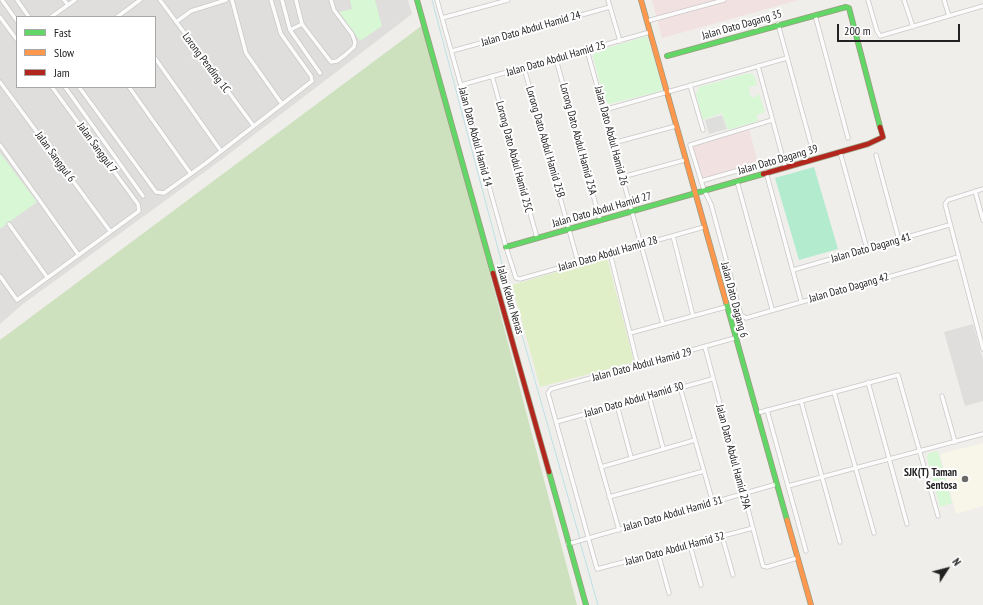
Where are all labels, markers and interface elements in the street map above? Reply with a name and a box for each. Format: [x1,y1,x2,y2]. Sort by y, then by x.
street label: Jalan Dato Dagang 35 [701,7,783,43]
street label: Jalan Dato Abdul Hamid 24 [480,9,582,49]
legend [16,16,156,88]
scale bar [839,16,962,42]
text: 200 m [844,23,871,38]
text: Fast [54,25,71,40]
street label: Lorong Pending 1C [179,30,233,96]
street label: Jalan Dato Abdul Hamid 25 [505,39,607,79]
text: Slow [54,45,74,60]
text: Jam [54,65,70,80]
street label: Lorong Dato Abdul Hamid 25A [557,82,599,196]
street label: Lorong Dato Abdul Hamid 25B [523,85,567,199]
street label: Jalan Dato Abdul Hamid 26 [591,85,631,187]
street label: Jalan Dato Abdul Hamid 14 [455,86,495,188]
street label: Lorong Dato Abdul Hamid 25C [493,100,535,214]
street label: Jalan Sanggul 7 [74,120,120,176]
street label: Jalan Sanggul 6 [32,129,78,185]
street label: Jalan Dato Dagang 39 [737,142,819,178]
street label: Jalan Dato Abdul Hamid 27 [551,190,653,230]
street label: Jalan Dato Dagang 41 [830,230,912,266]
street label: Jalan Dato Abdul Hamid 28 [557,234,659,274]
street label: Jalan Dato Dagang 6 [718,261,750,339]
street label: Jalan Kebun Nenas [494,264,526,336]
street label: Jalan Dato Dagang 42 [808,270,890,306]
street label: Jalan Dato Abdul Hamid 29 [591,345,693,385]
street label: Jalan Dato Abdul Hamid 30 [583,380,685,420]
street label: Jalan Dato Abdul Hamid 29A [713,403,753,511]
place label: SJK(T) Taman Sentosa [904,466,957,492]
marker: SJK(T) Taman Sentosa [960,474,970,484]
street label: Jalan Dato Abdul Hamid 31 [622,494,724,534]
street label: Jalan Dato Abdul Hamid 32 [624,529,726,569]
north arrow [927,549,967,589]
text: N [949,555,964,568]

